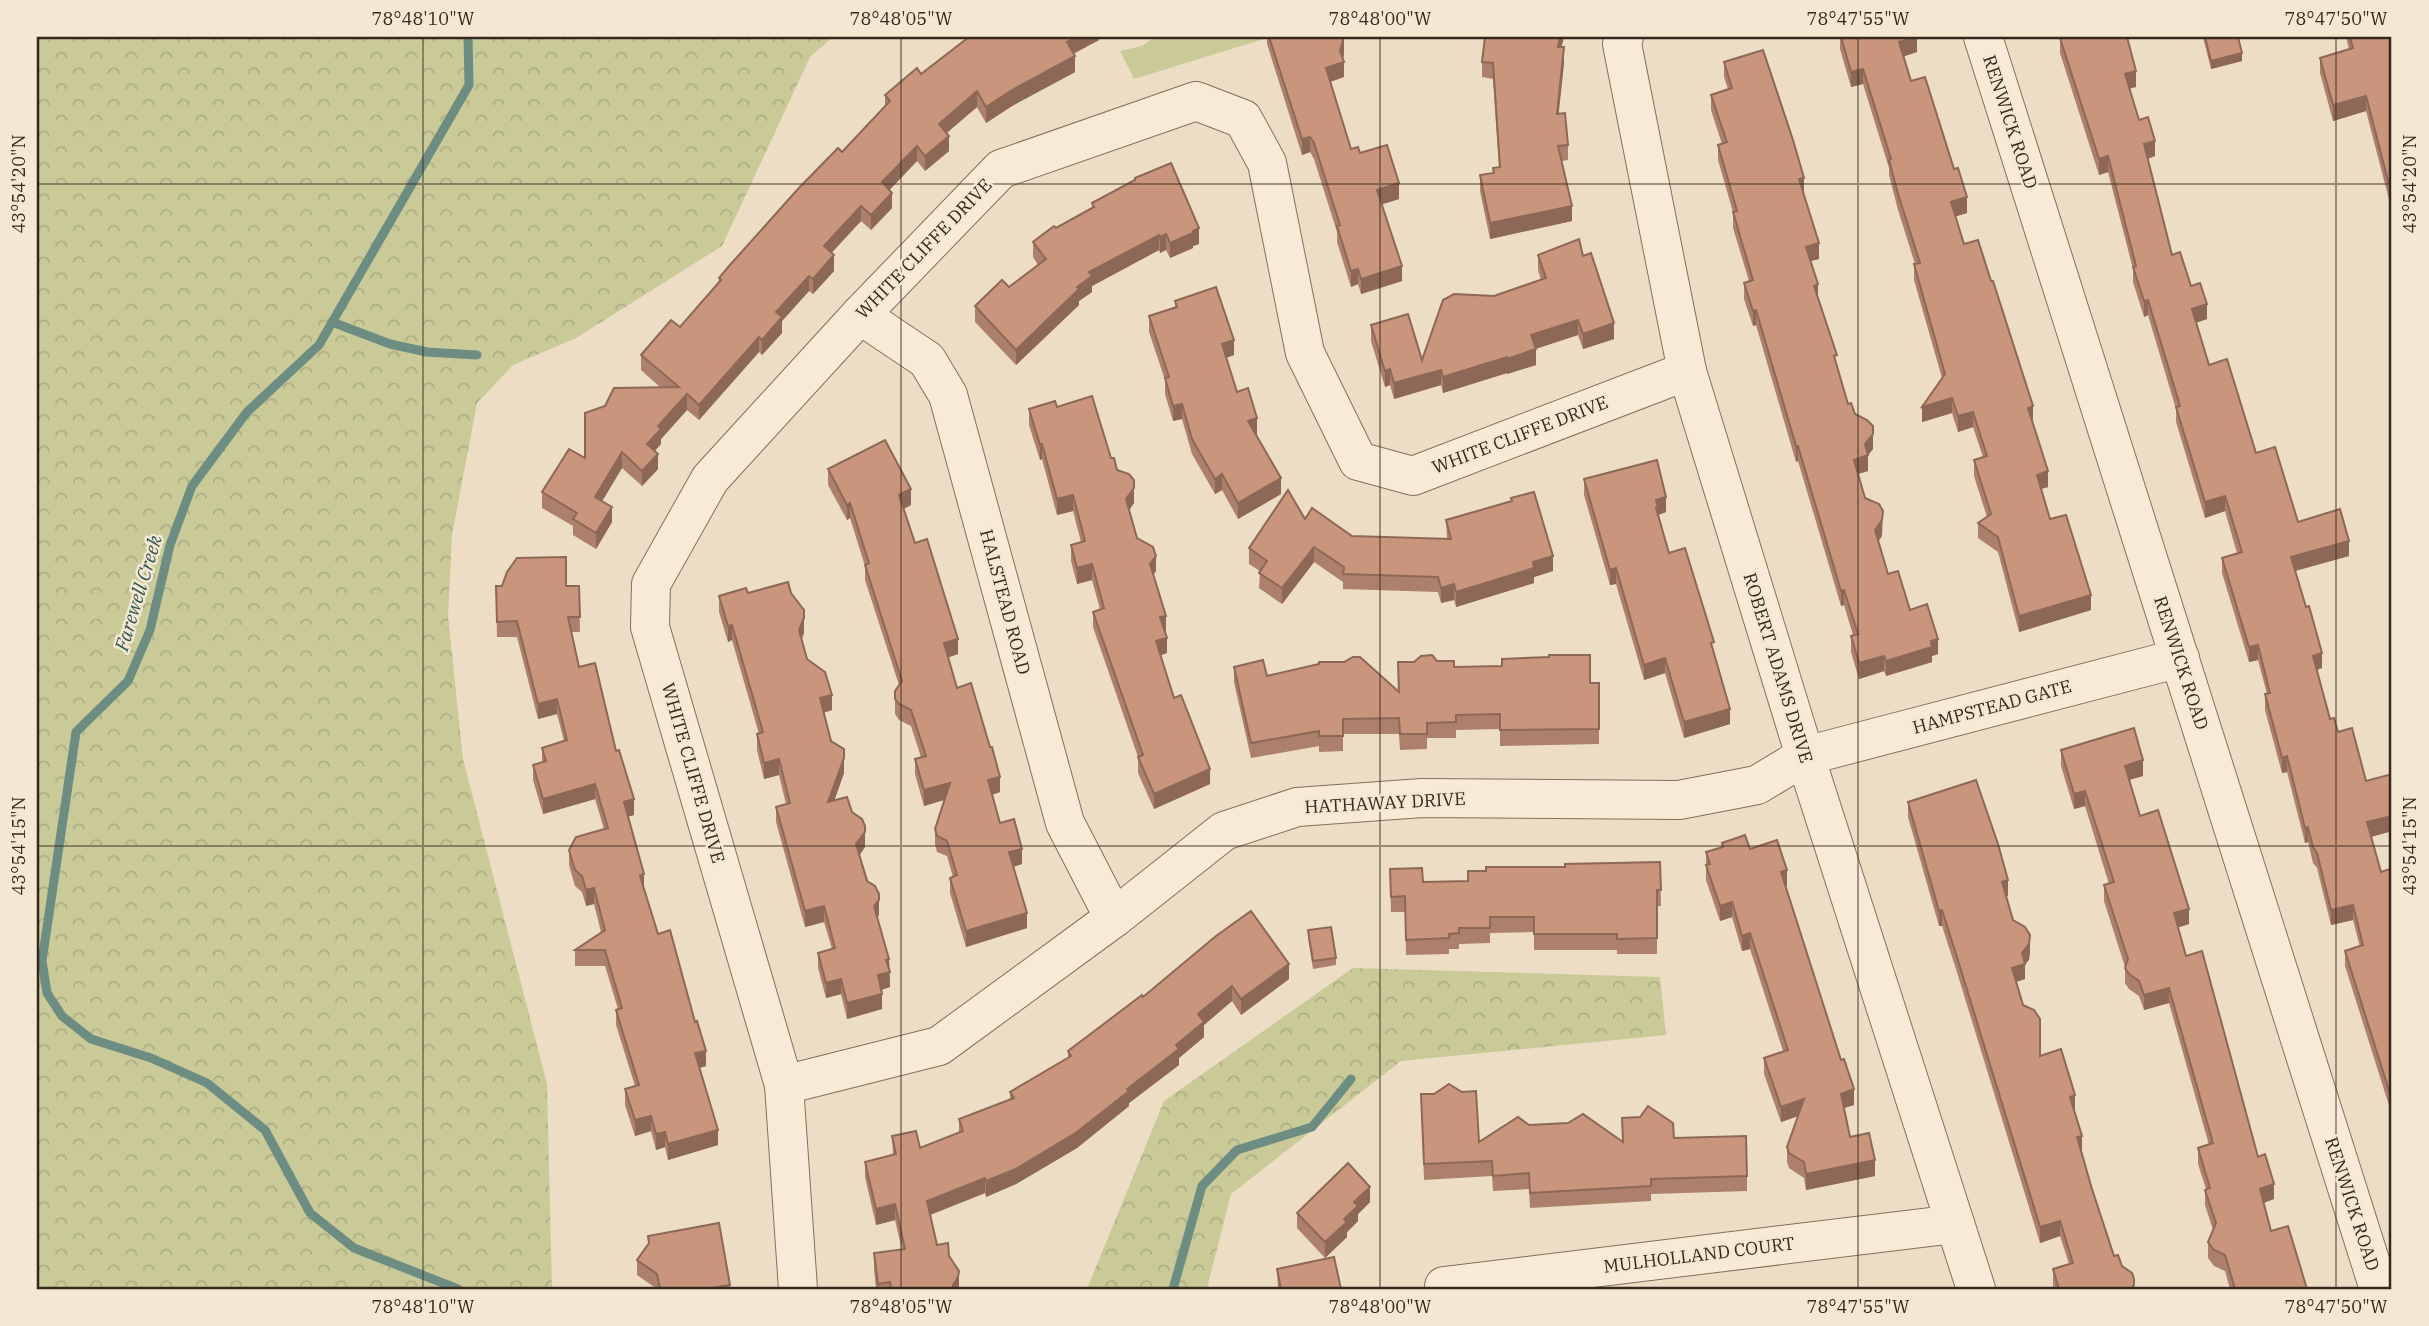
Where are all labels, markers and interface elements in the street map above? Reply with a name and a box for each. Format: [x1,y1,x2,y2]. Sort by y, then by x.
text: 78°48'10"W [372,7,475,30]
text: 78°48'05"W [850,7,953,30]
text: 78°48'00"W [1329,7,1432,30]
text: 78°47'55"W [1807,7,1910,30]
text: 78°47'50"W [2285,7,2388,30]
street label: RENWICK ROAD [1978,52,2043,192]
text: 43°54'20"N [7,135,30,234]
text: 43°54'20"N [2398,135,2421,234]
street label: WHITE CLIFFE DRIVE [851,174,997,324]
street label: WHITE CLIFFE DRIVE [1429,390,1611,479]
street label: HALSTEAD ROAD [975,527,1036,677]
water label: Farewell Creek [109,531,167,655]
street label: ROBERT ADAMS DRIVE [1739,570,1818,766]
street label: RENWICK ROAD [2149,593,2214,733]
street label: HAMPSTEAD GATE [1910,674,2074,739]
street label: WHITE CLIFFE DRIVE [657,680,730,866]
street label: HATHAWAY DRIVE [1304,787,1466,818]
text: 43°54'15"N [7,797,30,896]
text: 43°54'15"N [2398,797,2421,896]
street label: RENWICK ROAD [2320,1134,2385,1274]
street label: MULHOLLAND COURT [1602,1231,1796,1278]
text: 78°48'10"W [372,1295,475,1318]
text: 78°48'05"W [850,1295,953,1318]
text: 78°48'00"W [1329,1295,1432,1318]
text: 78°47'55"W [1807,1295,1910,1318]
text: 78°47'50"W [2285,1295,2388,1318]

